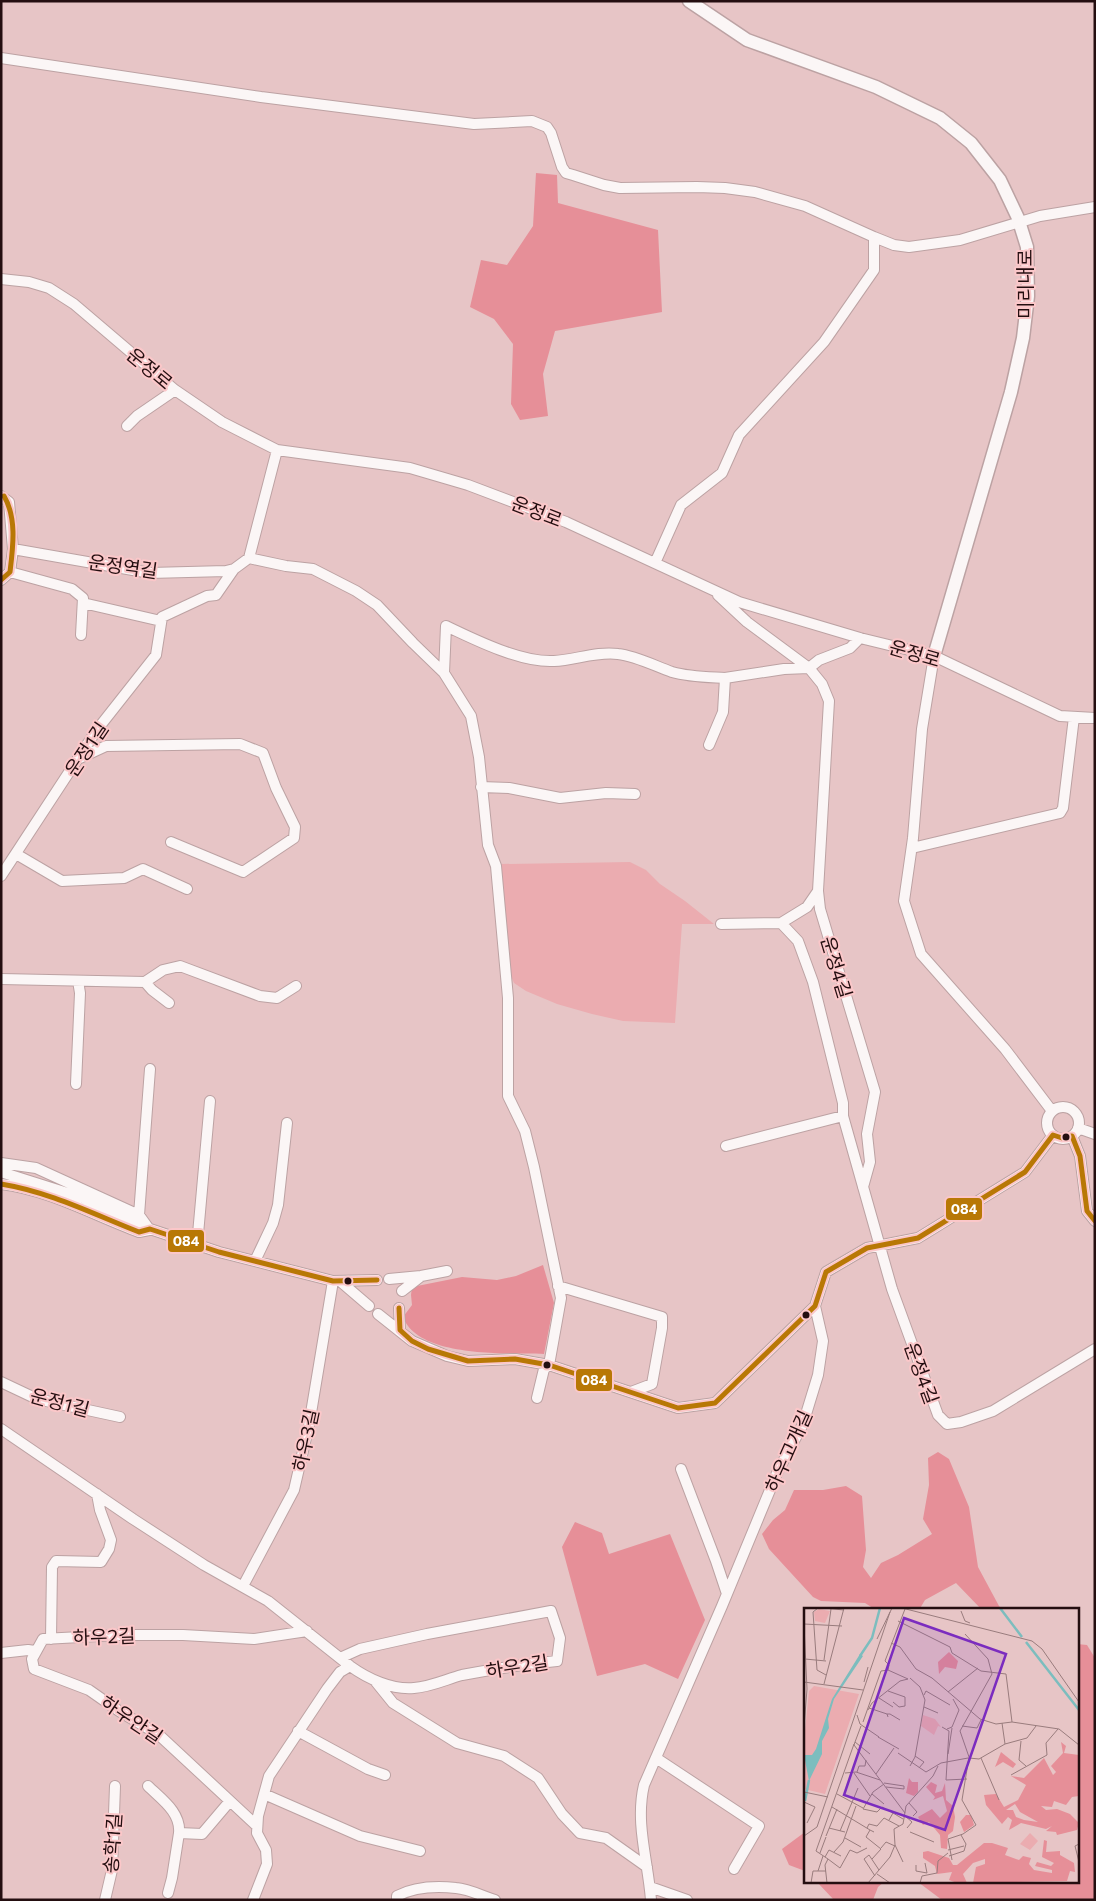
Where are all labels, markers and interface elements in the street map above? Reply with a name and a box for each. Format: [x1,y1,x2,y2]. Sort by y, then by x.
street label: 미리내로 [1013,249,1036,319]
street label: 운정로 [123,342,177,394]
street label: 운정로 [508,491,566,531]
street label: 운정역길 [87,550,159,582]
street label: 운정로 [887,635,943,671]
street label: 운정1길 [60,717,112,781]
street label: 운정4길 [817,933,857,1001]
unlabelled marker [1061,1132,1071,1142]
line badge: 084 [945,1197,983,1221]
text: 084 [951,1200,978,1217]
line badge: 084 [167,1229,205,1253]
text: 084 [173,1232,200,1249]
unlabelled marker [343,1276,353,1286]
unlabelled marker [801,1310,811,1320]
street label: 운정4길 [900,1339,944,1407]
unlabelled marker [542,1360,552,1370]
line badge: 084 [575,1368,613,1392]
text: 084 [581,1371,608,1388]
street label: 운정1길 [28,1383,92,1421]
street label: 하우고개길 [760,1406,816,1496]
street label: 하우3길 [287,1407,323,1473]
inset map [804,1608,1078,1884]
street label: 하우2길 [72,1623,136,1649]
street label: 하우2길 [484,1650,550,1682]
street label: 하우안길 [97,1690,167,1748]
street label: 송학1길 [98,1812,126,1874]

